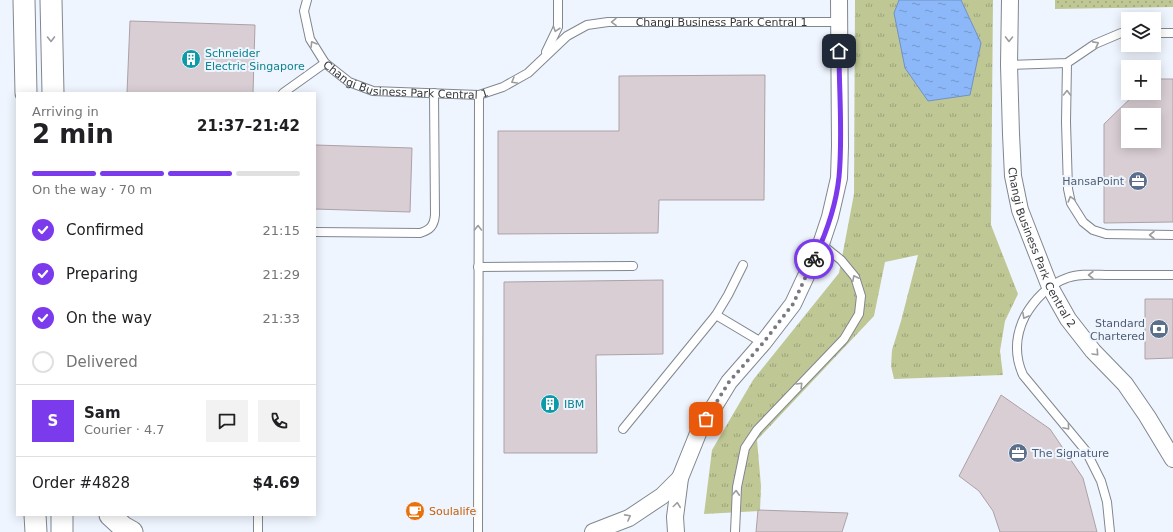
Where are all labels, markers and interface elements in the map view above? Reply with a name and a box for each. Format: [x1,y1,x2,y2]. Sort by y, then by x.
map controls [1121,12,1161,148]
button: layers [1121,12,1161,52]
street label: Changi Business Park Central 1 [636,16,808,29]
one-way arrow [611,18,617,26]
one-way arrow [552,26,561,33]
pin [822,34,856,68]
one-way arrow [47,36,56,42]
one-way arrow [1005,36,1013,42]
icon: home [828,40,850,62]
one-way arrow [310,41,318,48]
one-way arrow [1092,42,1099,49]
place label: Schneider Electric Singapore [205,47,305,73]
building icon: Schneider Electric Singapore [180,48,202,70]
street label: Changi Business Park Central 1 [320,58,490,102]
button: + [1121,60,1161,100]
one-way arrow [511,77,518,84]
one-way arrow [1063,90,1071,96]
text: Arriving in [32,104,99,119]
button: − [1121,108,1161,148]
text: 21:37–21:42 [197,117,300,135]
text: 2 min [32,119,114,149]
street label: Changi Business Park Central 2 [1006,167,1078,330]
office icon: HansaPoint [1127,170,1149,192]
place label: HansaPoint [1062,175,1125,188]
text: On the way · 70 m [32,182,152,197]
one-way arrow [1067,196,1076,203]
icon: check [32,219,54,241]
text: Confirmed [66,221,144,239]
text: 21:15 [263,223,300,238]
one-way arrow [474,225,482,231]
one-way arrow [1149,231,1155,239]
courier [794,239,834,279]
icon: bike [803,248,825,270]
icon: check [32,263,54,285]
text: Preparing [66,265,138,283]
text: 21:29 [263,267,300,282]
one-way arrow [1088,271,1094,279]
one-way arrow [852,275,860,282]
icon: check [32,307,54,329]
text: On the way [66,309,152,327]
text: 21:33 [263,311,300,326]
one-way arrow [1023,312,1030,319]
place label: Standard Chartered [1090,317,1145,343]
bank icon: Standard Chartered [1148,318,1170,340]
one-way arrow [1091,348,1099,356]
text: Delivered [66,353,138,371]
one-way arrow [795,382,803,390]
building icon: IBM [539,393,561,415]
place label: IBM [564,398,584,411]
button: chat [206,400,248,442]
button: phone [258,400,300,442]
pin [689,402,723,436]
text: Sam [84,404,121,422]
icon: bag [695,408,717,430]
text: S [48,412,58,430]
text: Courier · 4.7 [84,422,165,437]
one-way arrow [1062,423,1069,430]
office icon: The Signature [1007,442,1029,464]
place label: The Signature [1031,447,1109,460]
text: Order #4828 [32,474,130,492]
text: $4.69 [253,474,300,492]
one-way arrow [732,490,741,496]
cafe icon: Soulalife [404,500,426,522]
one-way arrow [672,502,681,508]
place label: Soulalife [429,505,476,518]
one-way arrow [624,514,632,522]

